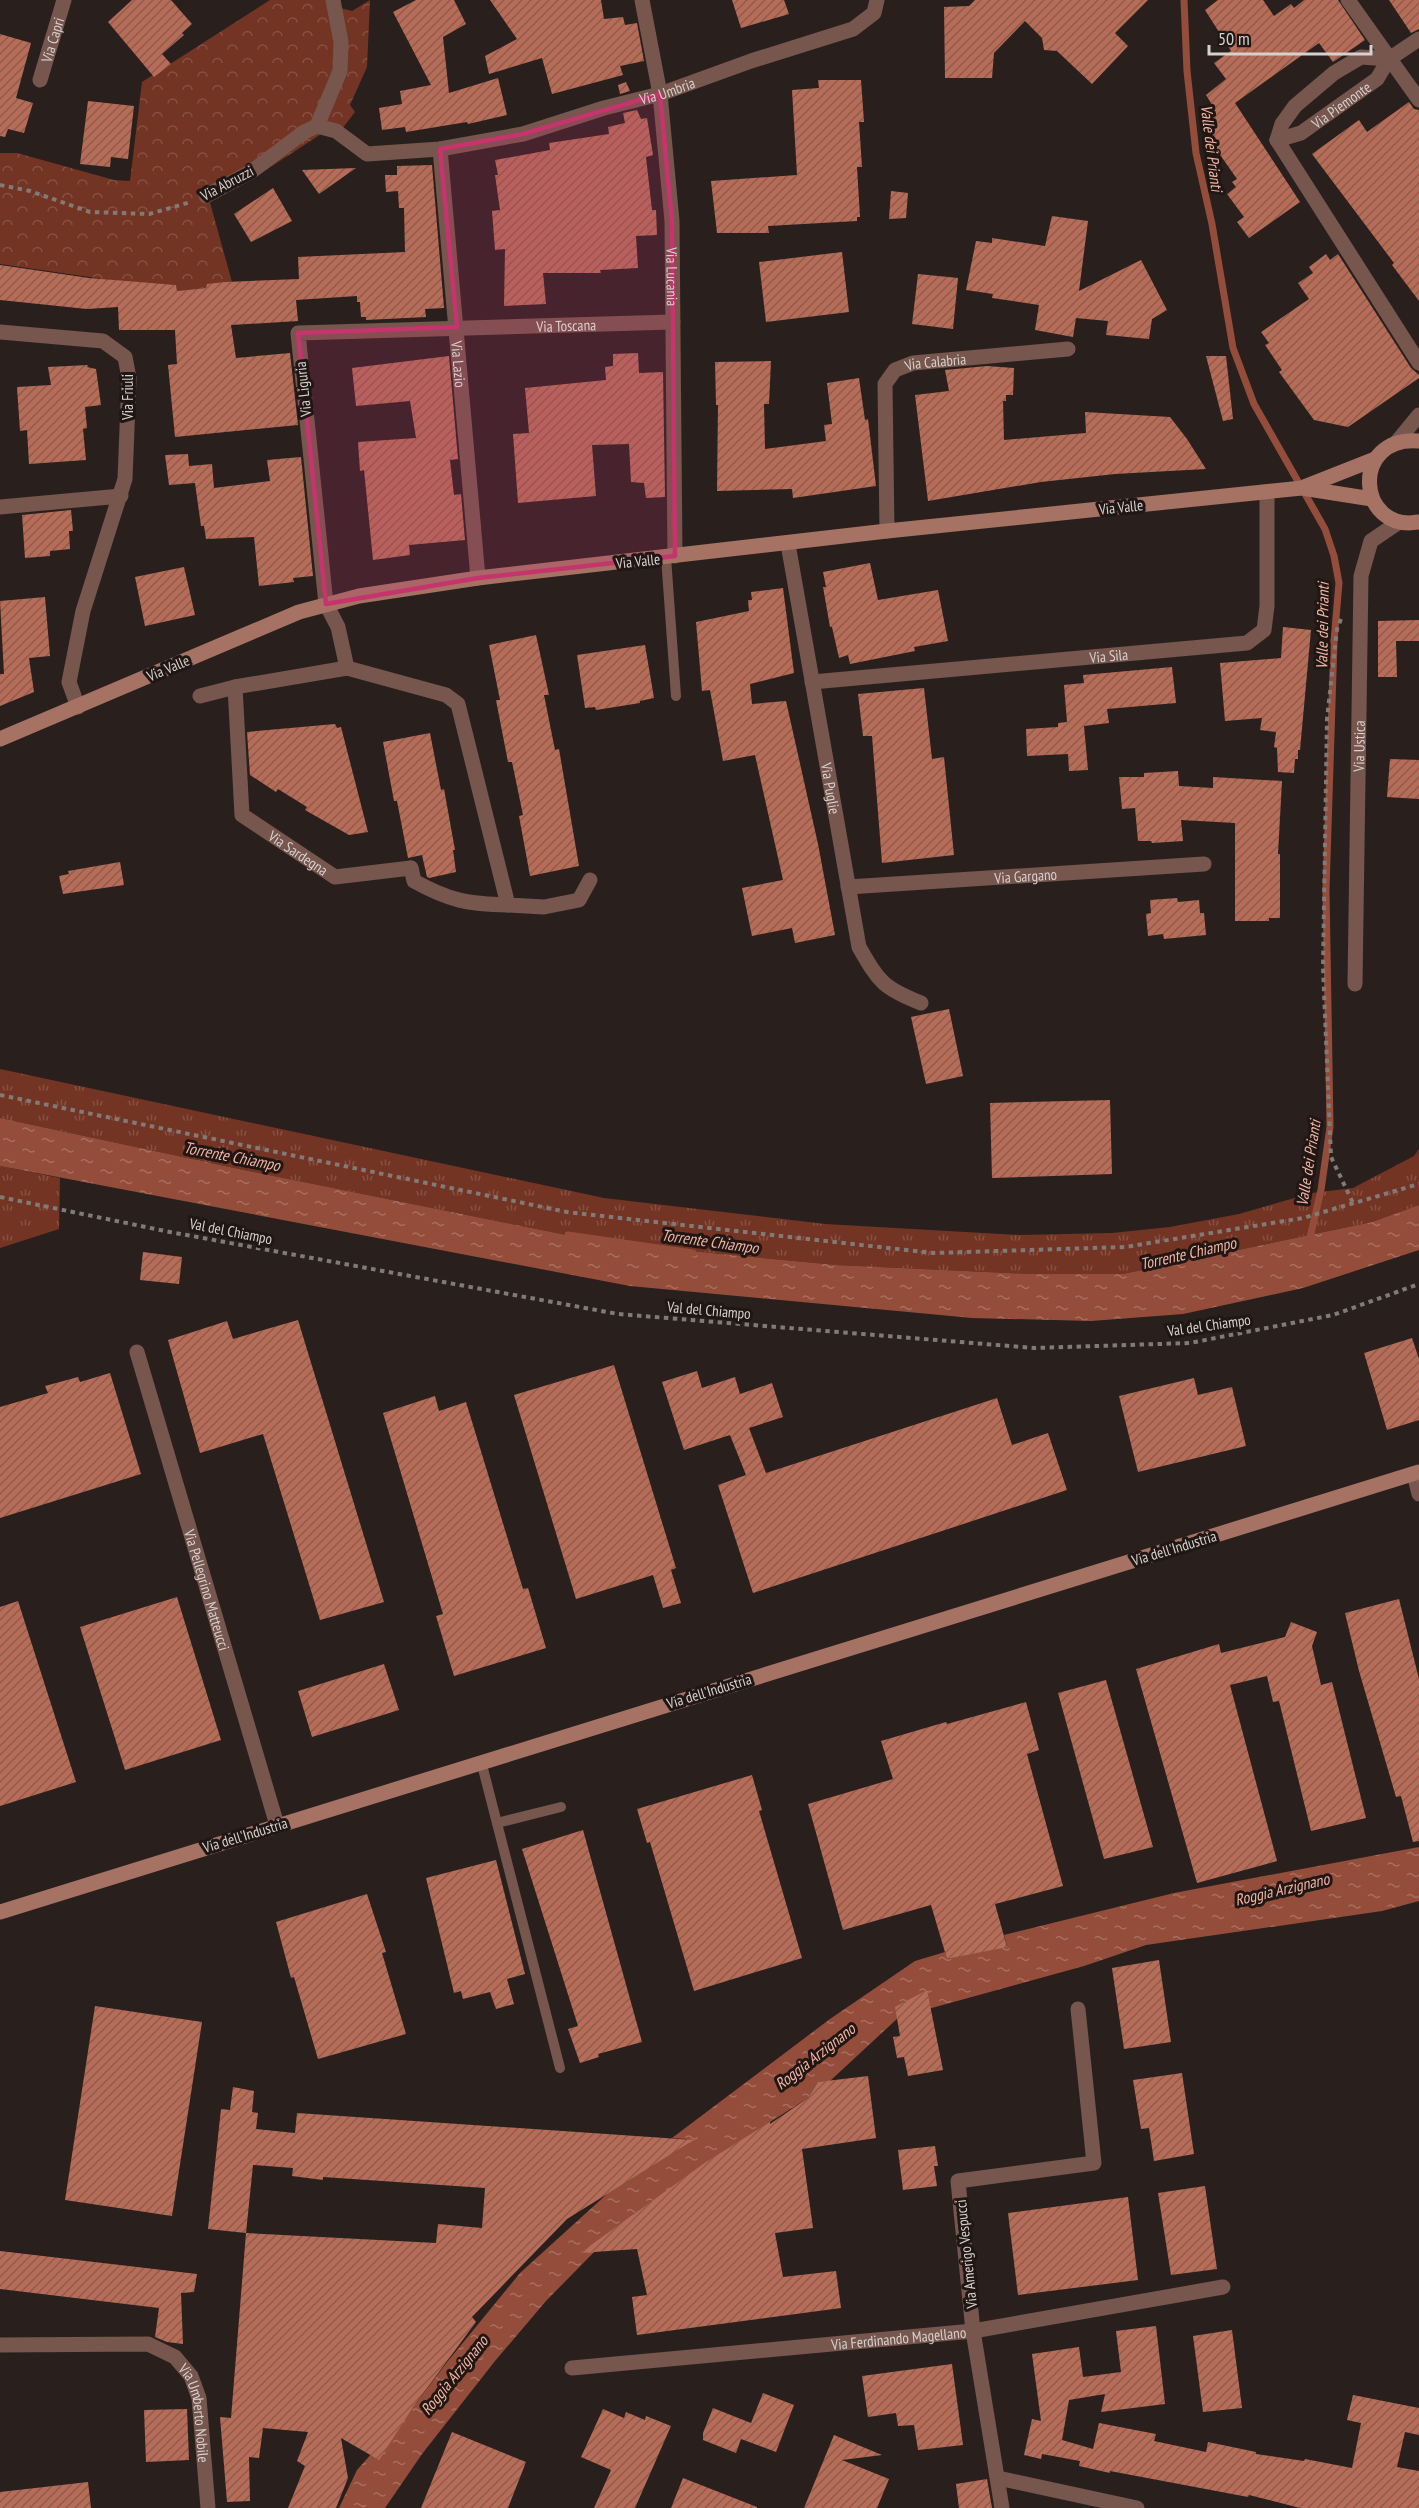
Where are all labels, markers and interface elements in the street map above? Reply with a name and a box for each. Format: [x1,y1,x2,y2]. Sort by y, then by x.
street label: Via Capri [36,15,68,66]
scale bar [1209,18,1371,56]
text: 50 m [1218,27,1250,50]
street label: Via Umbria [637,73,697,108]
street label: Via Piemonte [1307,77,1374,133]
water label: Valle dei Prianti [1197,104,1228,195]
street label: Via Abruzzi [196,161,257,205]
street label: Via Lucania [663,246,682,306]
street label: Via Toscana [535,315,596,336]
street label: Via Lazio [447,339,471,388]
street label: Via Calabria [901,349,967,375]
street label: Via Liguria [291,361,315,418]
street label: Via Friuli [118,374,137,421]
street label: Via Valle [1097,495,1144,519]
street label: Via Valle [614,549,661,573]
water label: Valle dei Prianti [1311,580,1333,670]
street label: Via Sila [1088,644,1129,667]
street label: Via Valle [143,651,192,686]
street label: Via Ustica [1349,720,1368,773]
street label: Via Puglie [817,760,845,815]
street label: Via Sardegna [264,825,332,879]
street label: Via Gargano [993,864,1057,887]
water label: Valle dei Prianti [1291,1116,1325,1208]
water label: Torrente Chiampo [182,1137,283,1175]
street label: Val del Chiampo [187,1213,274,1248]
water label: Torrente Chiampo [660,1224,761,1258]
water label: Torrente Chiampo [1138,1232,1239,1274]
street label: Val del Chiampo [665,1297,752,1323]
street label: Val del Chiampo [1165,1310,1252,1340]
street label: Via Pellegrino Matteucci [180,1526,234,1653]
street label: Via dell'Industria [1128,1526,1219,1570]
street label: Via dell'Industria [663,1669,754,1713]
street label: Via dell'Industria [199,1813,290,1857]
water label: Roggia Arzignano [1233,1868,1332,1910]
water label: Roggia Arzignano [771,2018,860,2093]
street label: Via Amerigo Vespucci [951,2199,981,2310]
street label: Via Ferdinando Magellano [829,2322,967,2354]
water label: Roggia Arzignano [416,2331,493,2419]
street label: Via Umberto Nobile [174,2359,214,2463]

